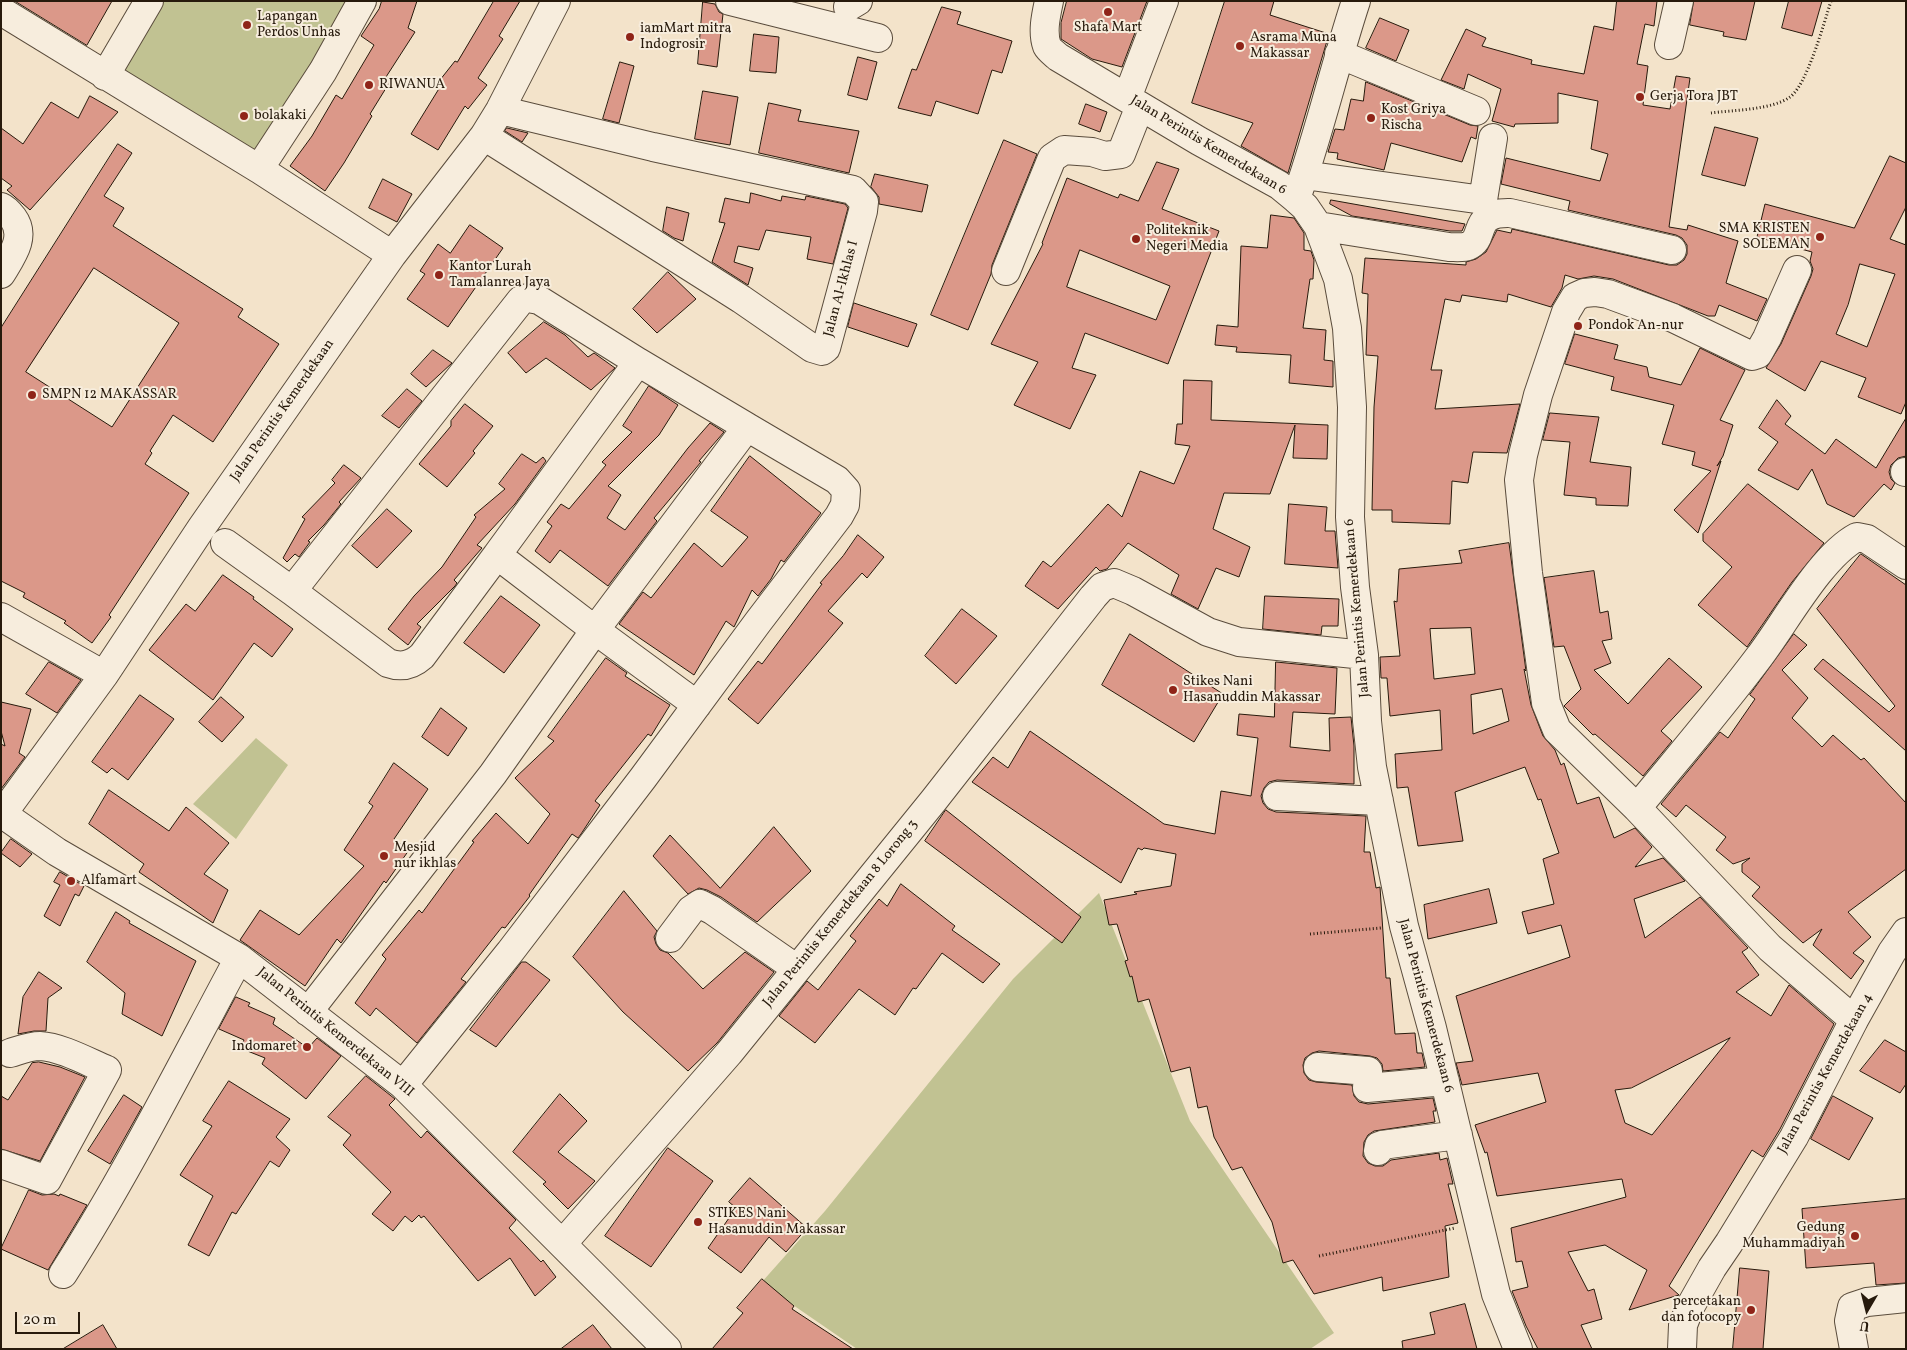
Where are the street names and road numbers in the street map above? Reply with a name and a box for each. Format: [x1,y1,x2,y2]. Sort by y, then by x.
street label: Jalan Perintis Kemerdekaan 6 [1127,93,1289,199]
street label: Jalan Al-Ikhlas I [821,239,863,339]
street label: Jalan Perintis Kemerdekaan [227,337,339,485]
street label: Jalan Perintis Kemerdekaan 6 [1342,518,1374,698]
street label: Jalan Perintis Kemerdekaan 8 Lorong 3 [760,817,922,1011]
street label: Jalan Perintis Kemerdekaan 6 [1394,917,1456,1095]
street label: Jalan Perintis Kemerdekaan VIII [253,965,417,1101]
street label: Jalan Perintis Kemerdekaan 4 [1775,991,1877,1157]

